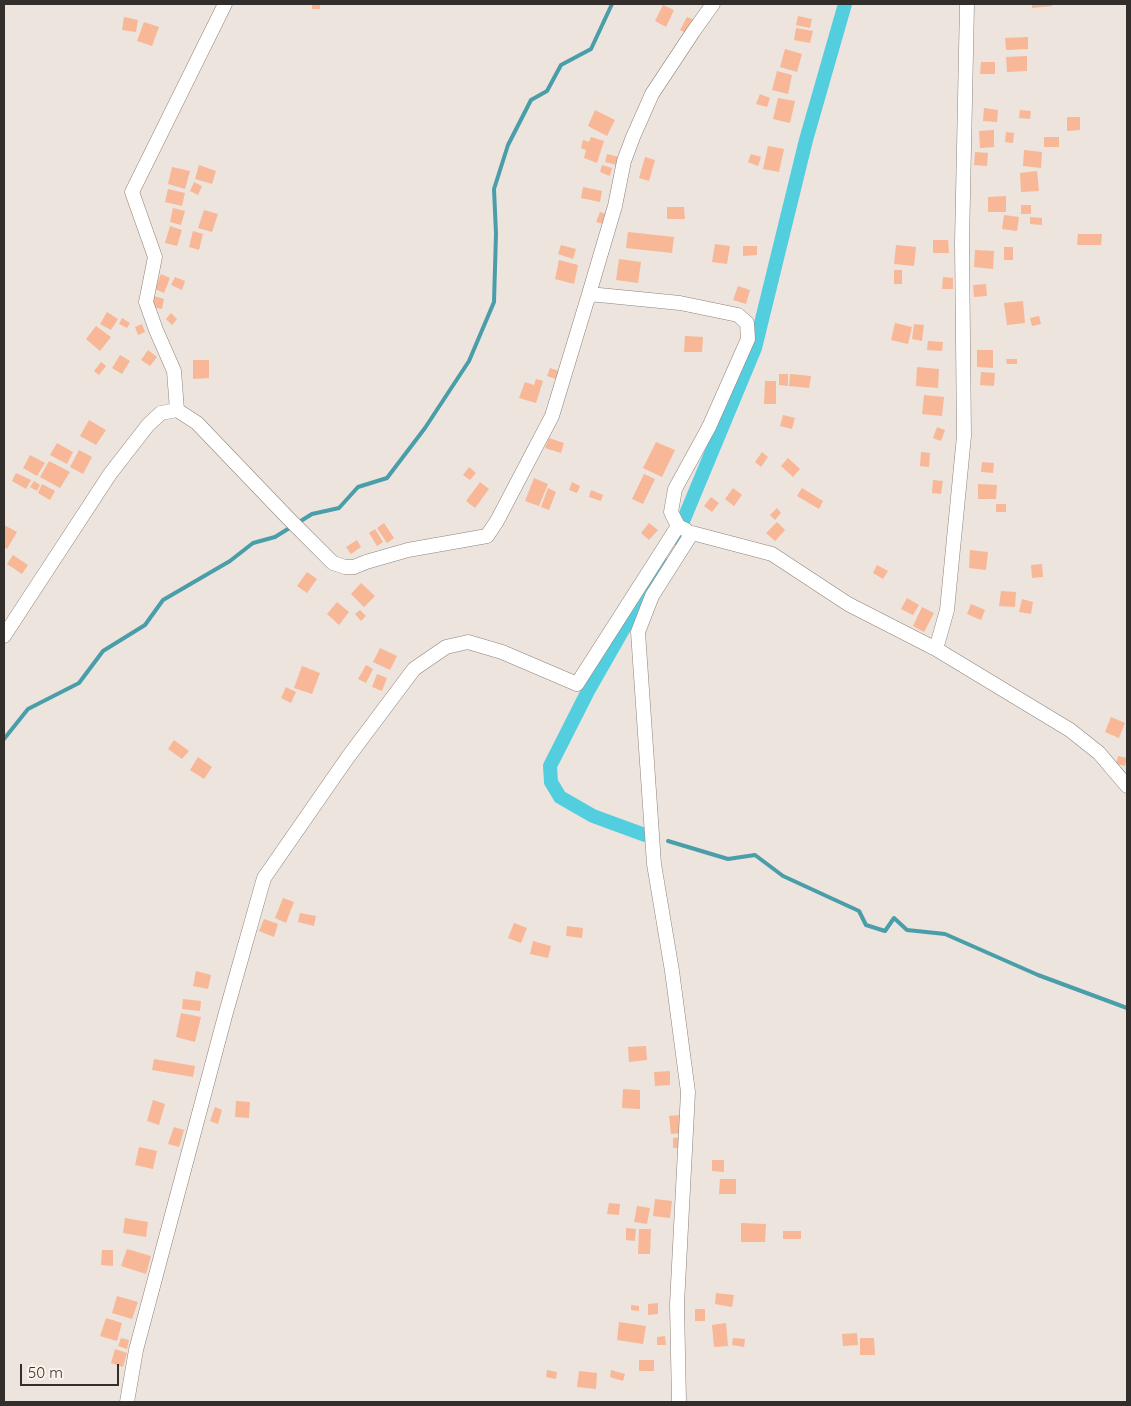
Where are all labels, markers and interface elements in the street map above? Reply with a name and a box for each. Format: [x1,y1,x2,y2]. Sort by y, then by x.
scale bar [22,1354,121,1386]
text: 50 m [28,1363,63,1382]

